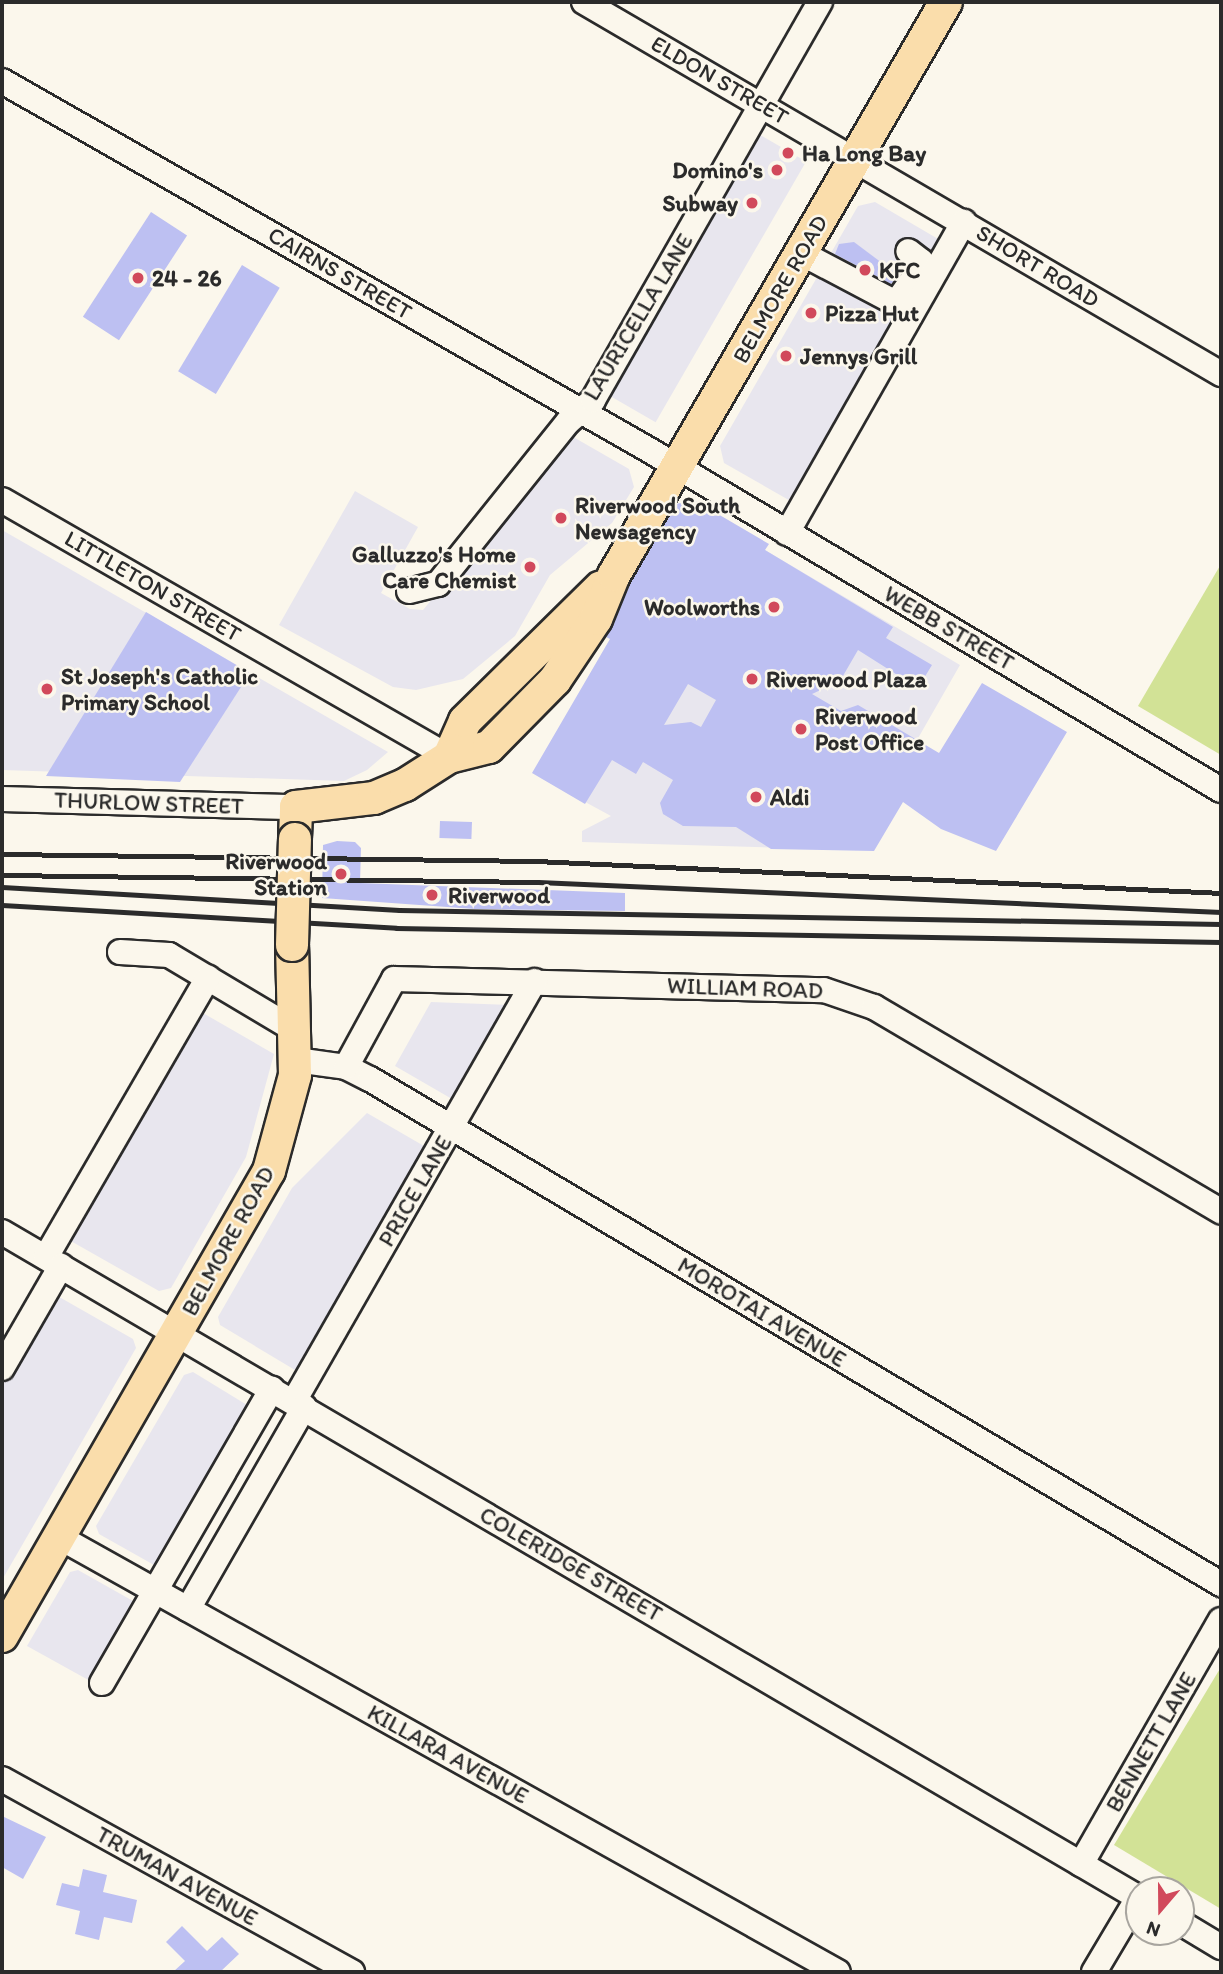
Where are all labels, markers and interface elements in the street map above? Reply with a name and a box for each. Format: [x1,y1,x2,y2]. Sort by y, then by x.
street label: ELDON STREET [646,29,794,131]
place label: Ha Long Bay [802,139,926,167]
marker: Ha Long Bay [780,145,796,161]
place label: Domino's [672,156,763,184]
marker: Domino's [769,162,785,178]
place label: Subway [663,189,738,217]
marker: Subway [744,195,760,211]
street label: BELMORE ROAD [727,210,833,368]
street label: SHORT ROAD [972,219,1104,313]
street label: CAIRNS STREET [263,221,417,325]
street label: LAURICELLA LANE [577,229,699,405]
place label: KFC [879,256,920,284]
marker: KFC [857,262,873,278]
place label: 24 - 26 [152,264,222,292]
marker: 24 - 26 [130,270,146,286]
place label: Pizza Hut [825,299,919,327]
marker: Pizza Hut [803,305,819,321]
place label: Jennys Grill [800,342,918,370]
marker: Jennys Grill [778,348,794,364]
place label: Riverwood South Newsagency [575,491,740,545]
marker: Riverwood South Newsagency [553,510,569,526]
street label: LITTLETON STREET [60,524,246,648]
place label: Galluzzo's Home Care Chemist [352,540,516,594]
marker: Galluzzo's Home Care Chemist [522,559,538,575]
street label: WEBB STREET [879,580,1019,676]
place label: Woolworths [644,593,760,621]
marker: Woolworths [766,599,782,615]
place label: St Joseph's Catholic Primary School [61,662,257,716]
place label: Riverwood Plaza [766,665,926,693]
marker: Riverwood Plaza [744,671,760,687]
marker: St Joseph's Catholic Primary School [39,681,55,697]
place label: Riverwood Post Office [815,702,924,756]
marker: Riverwood Post Office [793,721,809,737]
place label: Aldi [770,783,809,811]
street label: THURLOW STREET [54,786,244,820]
marker: Aldi [748,789,764,805]
place label: Riverwood Station [225,847,327,901]
marker: Riverwood Station [333,866,349,882]
place label: Riverwood [448,881,550,909]
marker: Riverwood [422,885,442,905]
street label: WILLIAM ROAD [667,971,823,1005]
street label: PRICE LANE [372,1131,458,1251]
street label: BELMORE ROAD [176,1162,280,1320]
street label: MOROTAI AVENUE [673,1251,851,1373]
street label: COLERIDGE STREET [475,1501,667,1627]
street label: BENNETT LANE [1100,1667,1202,1817]
street label: KILLARA AVENUE [363,1699,533,1809]
street label: TRUMAN AVENUE [92,1820,262,1932]
north arrow [1125,1876,1195,1946]
text: N [1143,1916,1163,1942]

